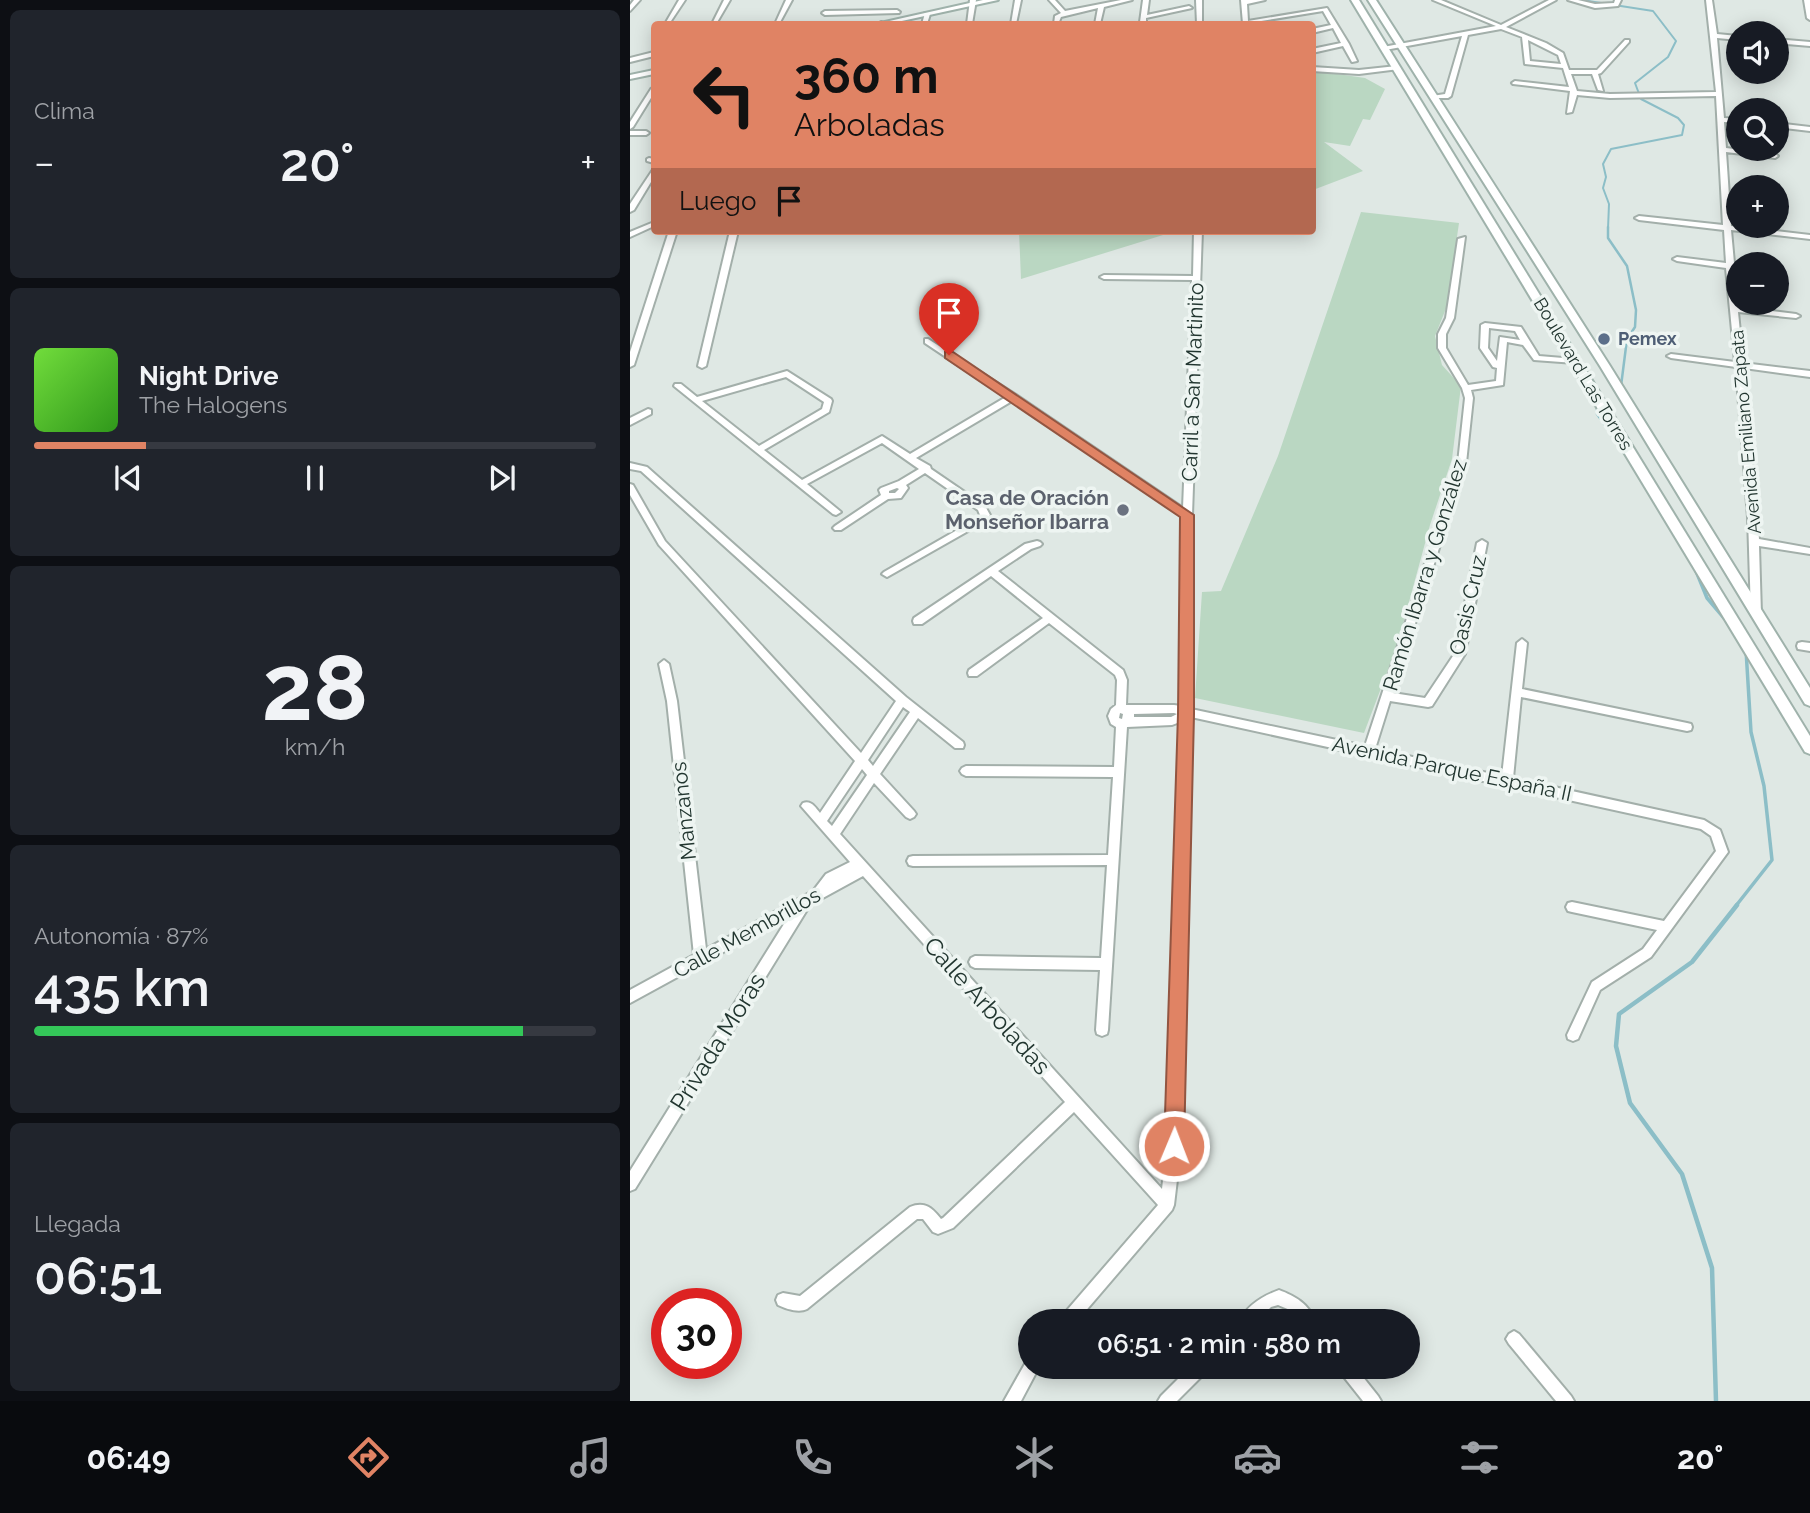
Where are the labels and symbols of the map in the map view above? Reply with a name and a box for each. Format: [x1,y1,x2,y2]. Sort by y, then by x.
street label: Carril a San Martinito [1177,282,1208,482]
pin [919,283,979,355]
street label: Boulevard Las Torres [1530,294,1637,454]
place label: Pemex [1618,328,1677,349]
street label: Avenida Emiliano Zapata [1726,329,1765,535]
marker: Pemex [1596,331,1612,347]
street label: Ramón Ibarra y González [1377,456,1472,694]
place label: Casa de Oración Monseñor Ibarra [945,485,1109,534]
marker: Casa de Oración Monseñor Ibarra [1115,502,1131,518]
street label: Oasis Cruz [1444,552,1491,657]
street label: Avenida Parque España II [1330,731,1574,806]
street label: Manzanos [666,761,701,861]
street label: Calle Membrillos [669,882,824,983]
street label: Calle Arboladas [918,931,1057,1080]
street label: Privada Moras [664,968,771,1116]
position arrow [1137,1109,1211,1183]
speed limit sign: 30 [651,1288,742,1379]

